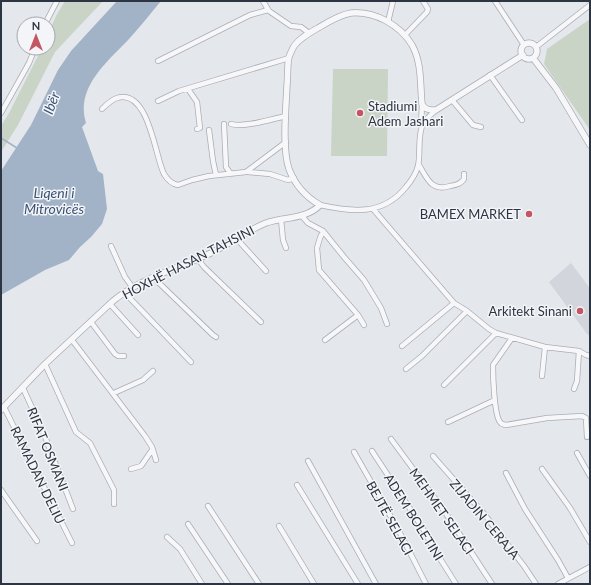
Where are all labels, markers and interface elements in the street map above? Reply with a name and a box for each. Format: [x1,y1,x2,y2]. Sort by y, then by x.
north arrow [16,16,56,56]
text: N [32,19,40,32]
water label: Ibër [39,89,63,116]
place label: Stadiumi Adem Jashari [368,98,443,129]
marker: Stadiumi Adem Jashari [355,108,365,118]
water label: Liqeni i Mitrovicës [24,184,84,217]
place label: BAMEX MARKET [420,206,521,222]
marker: BAMEX MARKET [524,209,534,219]
street label: HOXHË HASAN TAHSINI [119,222,257,302]
place label: Arkitekt Sinani [488,303,572,319]
marker: Arkitekt Sinani [575,306,585,316]
street label: RIFAT OSMANI [24,405,72,493]
street label: RAMADAN DELIU [7,424,69,526]
street label: MEHMET SELACI [406,465,478,557]
street label: ADEM BOLETINI [381,471,447,563]
street label: ZIJADIN CERAJA [447,476,523,562]
street label: BEJTË SELACI [363,478,417,558]

